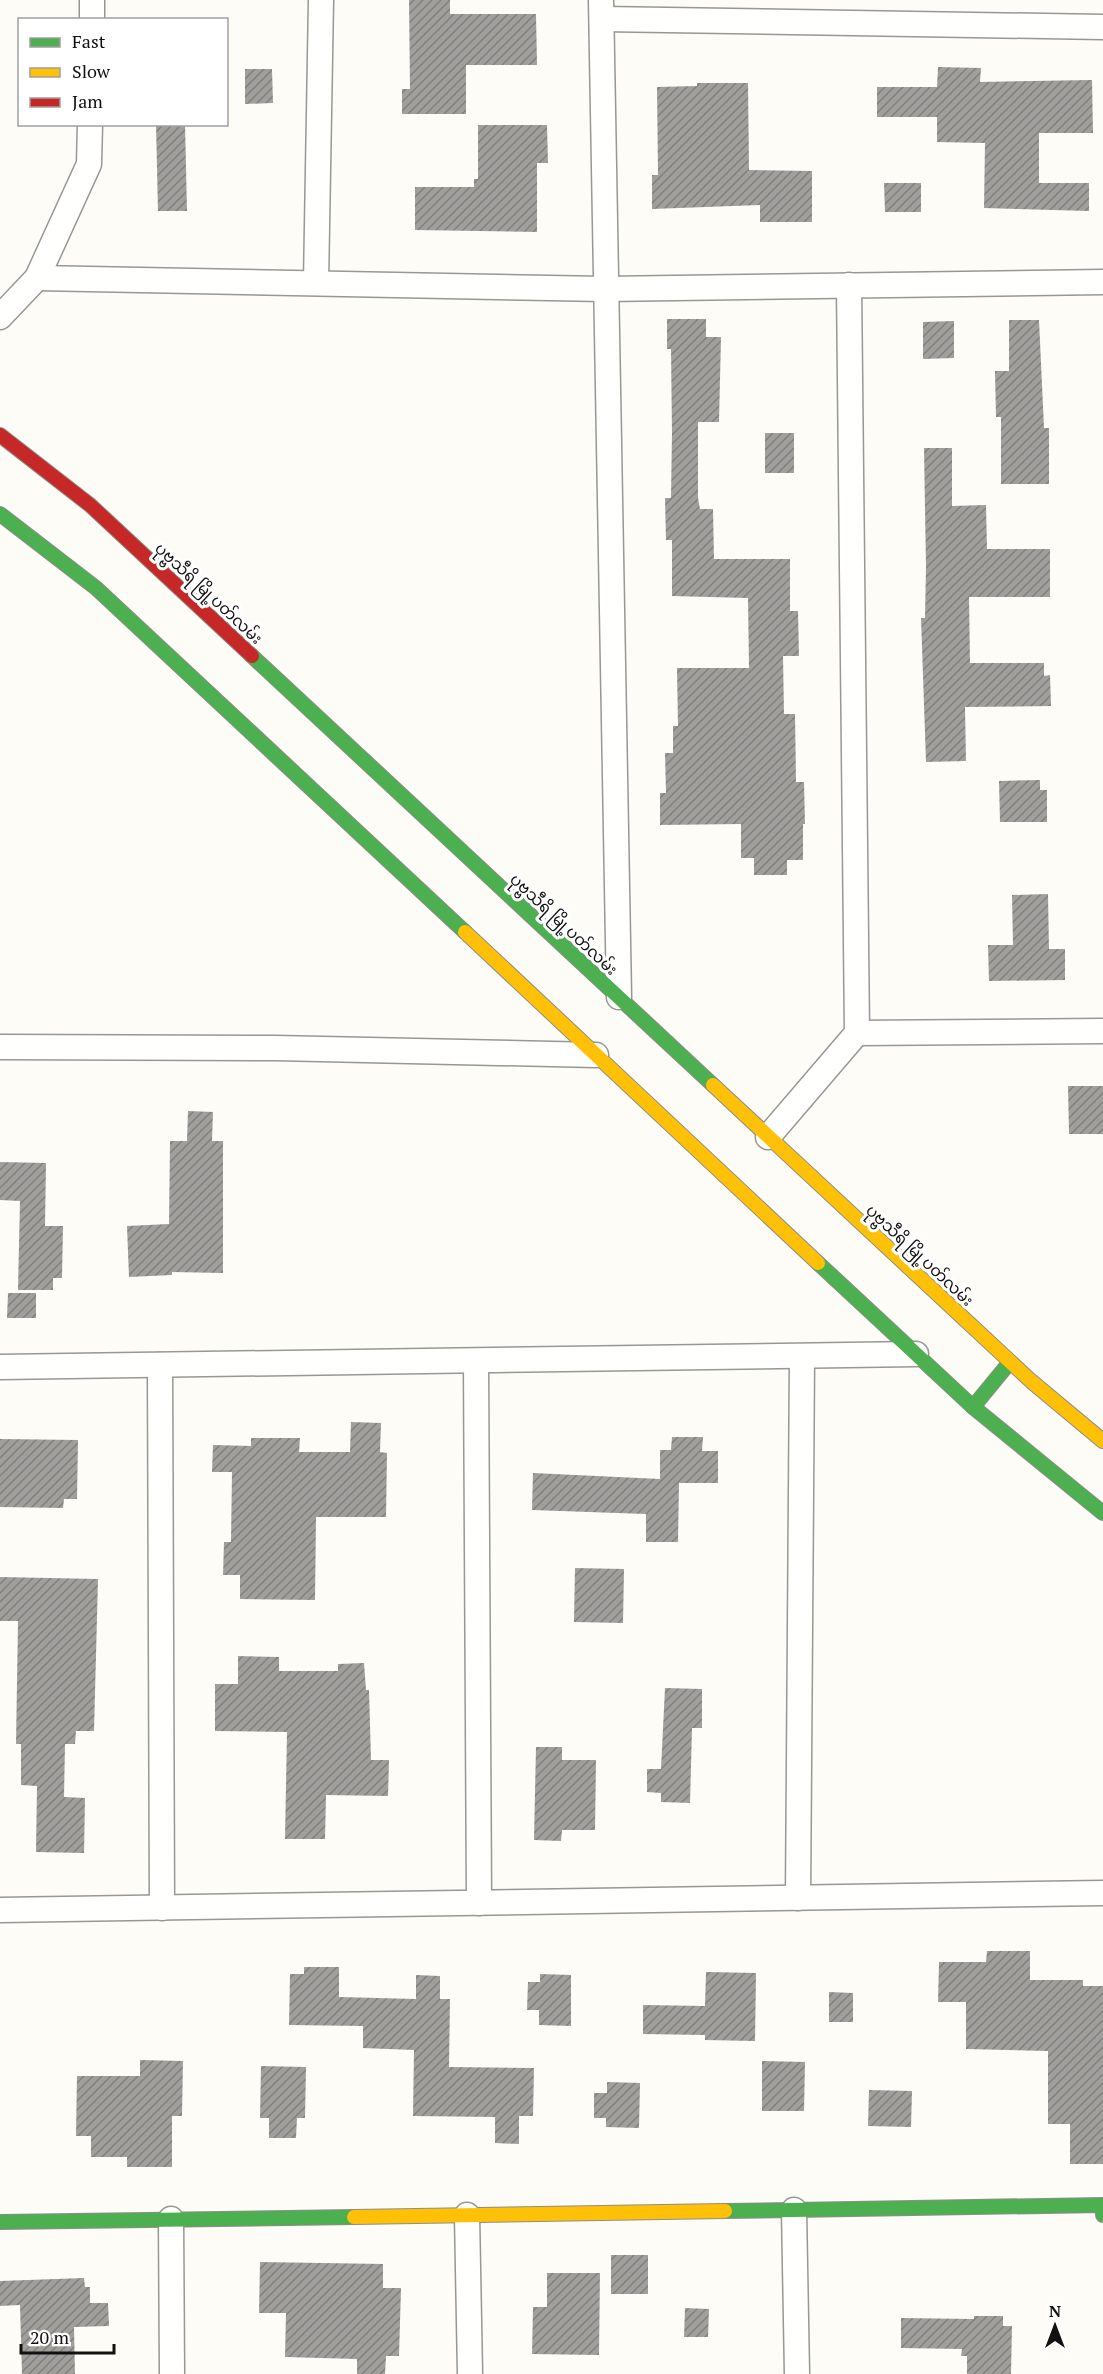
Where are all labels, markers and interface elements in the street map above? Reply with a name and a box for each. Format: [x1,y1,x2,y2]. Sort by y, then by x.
legend [18,18,228,126]
text: Fast [72,29,106,53]
text: Slow [72,59,111,83]
text: Jam [72,89,103,113]
street label: ပုဗ္ဗသီရိ မြို့ပတ်လမ်း [148,537,268,652]
street label: ပုဗ္ဗသီရိ မြို့ပတ်လမ်း [503,868,623,983]
street label: ပုဗ္ဗသီရိ မြို့ပတ်လမ်း [859,1199,979,1314]
north arrow [1025,2296,1085,2356]
text: N [1049,2300,1061,2322]
scale bar [21,2317,114,2355]
text: 20 m [30,2325,70,2349]

